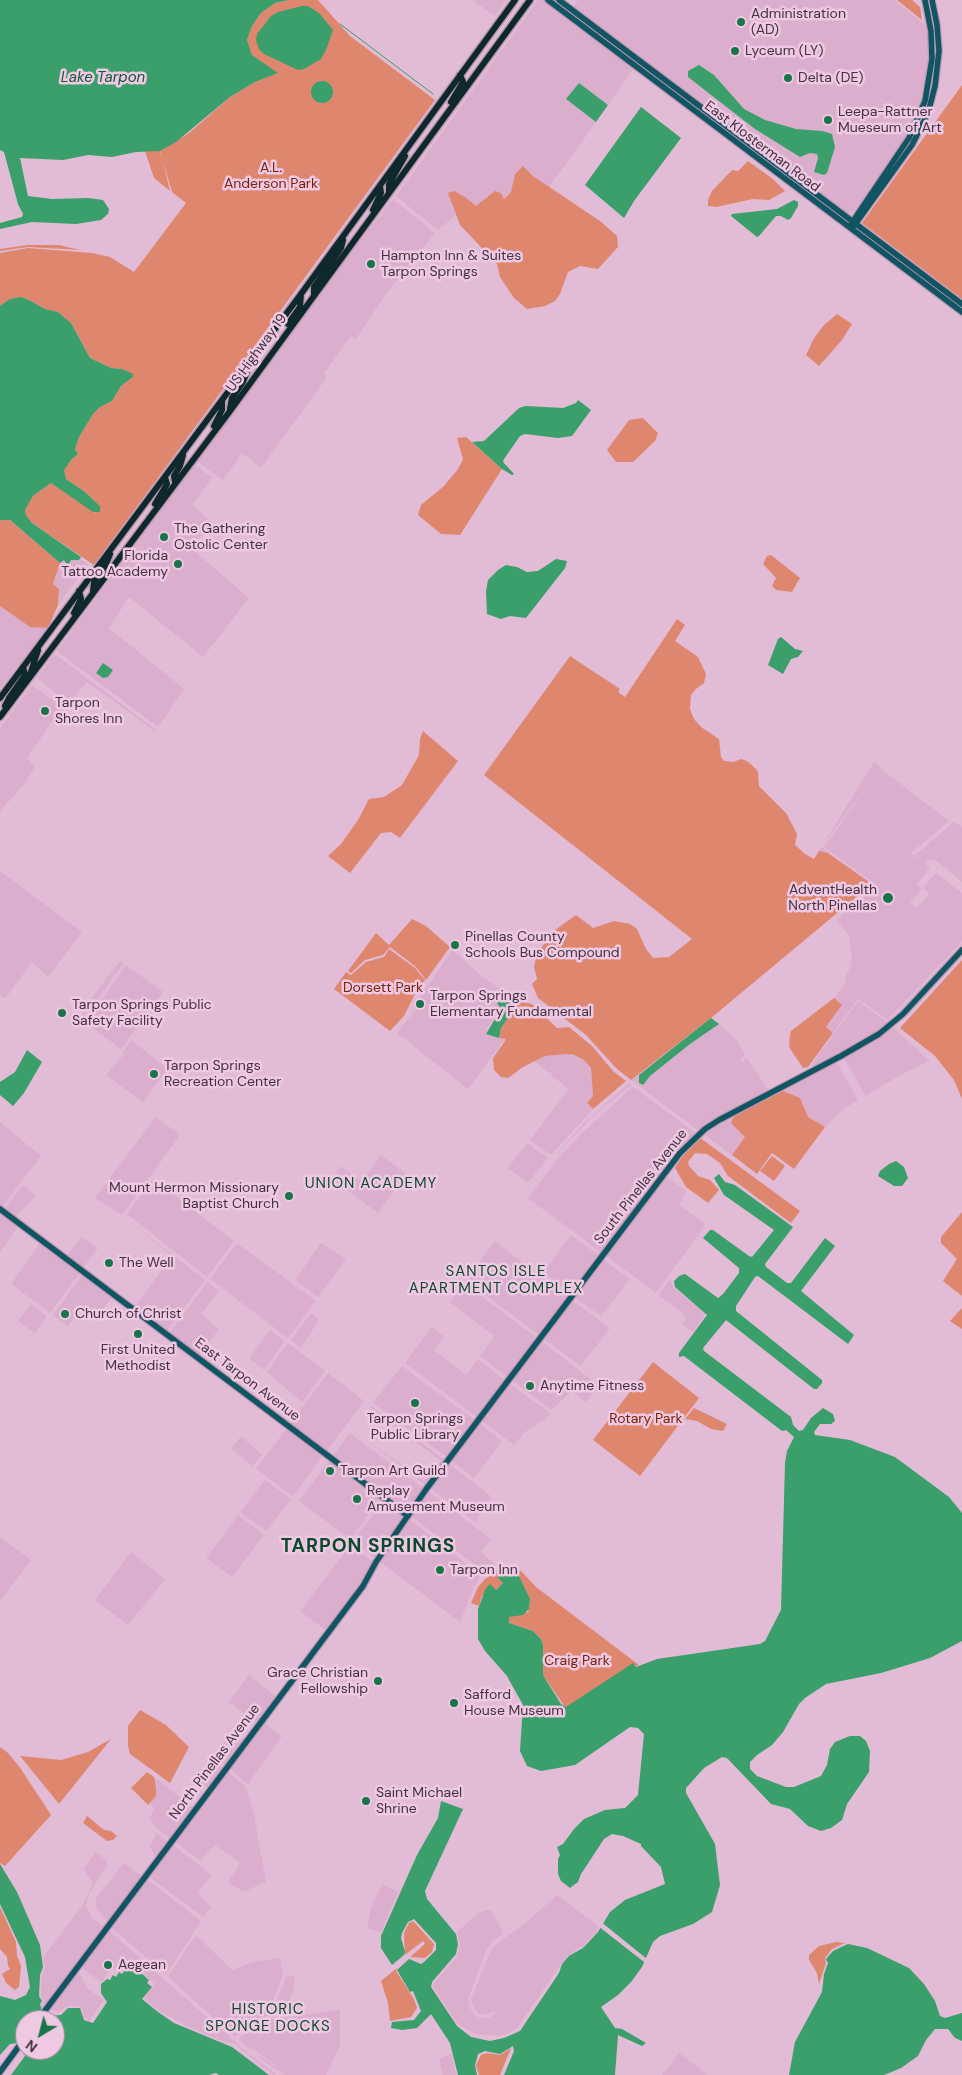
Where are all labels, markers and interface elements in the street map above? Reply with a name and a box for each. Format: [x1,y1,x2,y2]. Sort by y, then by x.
place label: Administration (AD) [751,6,846,38]
marker: Administration (AD) [735,16,747,28]
place label: Lyceum (LY) [745,43,823,59]
marker: Lyceum (LY) [729,45,741,57]
water label: Lake Tarpon [61,69,145,87]
place label: Delta (DE) [798,70,864,86]
marker: Delta (DE) [782,72,794,84]
street label: East Klosterman Road [701,98,823,196]
place label: Leepa-Rattner Mueseum of Art [838,104,942,136]
marker: Leepa-Rattner Mueseum of Art [822,114,834,126]
park label: A.L. Anderson Park [224,160,318,192]
place label: Hampton Inn & Suites Tarpon Springs [381,248,521,280]
marker: Hampton Inn & Suites Tarpon Springs [365,258,377,270]
street label: US Highway 19 [223,311,291,395]
place label: The Gathering Ostolic Center [174,521,268,554]
marker: The Gathering Ostolic Center [158,531,170,543]
place label: Florida Tattoo Academy [61,548,168,580]
marker: Florida Tattoo Academy [172,558,184,570]
place label: Tarpon Shores Inn [55,695,122,728]
marker: Tarpon Shores Inn [39,705,51,717]
place label: AdventHealth North Pinellas [788,882,877,914]
marker: AdventHealth North Pinellas [881,891,895,905]
place label: Pinellas County Schools Bus Compound [465,929,620,962]
marker: Pinellas County Schools Bus Compound [449,939,461,951]
park label: Dorsett Park [343,980,423,996]
place label: Tarpon Springs Elementary Fundamental [430,988,592,1020]
place label: Tarpon Springs Public Safety Facility [72,997,212,1030]
marker: Tarpon Springs Elementary Fundamental [414,998,426,1010]
marker: Tarpon Springs Public Safety Facility [56,1007,68,1019]
place label: Tarpon Springs Recreation Center [164,1058,282,1090]
marker: Tarpon Springs Recreation Center [148,1068,160,1080]
street label: South Pinellas Avenue [591,1126,691,1248]
district label: UNION ACADEMY [303,1175,439,1193]
place label: Mount Hermon Missionary Baptist Church [109,1180,279,1212]
marker: Mount Hermon Missionary Baptist Church [283,1190,295,1202]
place label: The Well [119,1255,174,1271]
marker: The Well [103,1257,115,1269]
district label: SANTOS ISLE APARTMENT COMPLEX [407,1263,585,1298]
place label: Church of Christ [75,1306,181,1322]
marker: Church of Christ [59,1308,71,1320]
marker: First United Methodist [132,1328,144,1340]
street label: East Tarpon Avenue [191,1335,303,1425]
place label: First United Methodist [101,1342,175,1374]
place label: Anytime Fitness [540,1378,644,1394]
marker: Anytime Fitness [524,1380,536,1392]
marker: Tarpon Springs Public Library [409,1397,421,1409]
place label: Tarpon Springs Public Library [367,1411,463,1444]
park label: Rotary Park [609,1411,683,1427]
place label: Tarpon Art Guild [340,1463,446,1479]
marker: Tarpon Art Guild [324,1465,336,1477]
place label: Replay Amusement Museum [367,1483,505,1515]
marker: Replay Amusement Museum [351,1493,363,1505]
district label: TARPON SPRINGS [279,1536,457,1558]
place label: Tarpon Inn [450,1562,518,1578]
marker: Tarpon Inn [434,1564,446,1576]
park label: Craig Park [544,1653,610,1669]
place label: Grace Christian Fellowship [267,1665,368,1698]
marker: Grace Christian Fellowship [372,1675,384,1687]
place label: Safford House Museum [464,1687,564,1720]
marker: Safford House Museum [448,1697,460,1709]
street label: North Pinellas Avenue [166,1701,264,1823]
place label: Saint Michael Shrine [376,1785,462,1818]
marker: Saint Michael Shrine [360,1795,372,1807]
place label: Aegean [118,1957,166,1973]
marker: Aegean [102,1959,114,1971]
district label: HISTORIC SPONGE DOCKS [204,2001,332,2036]
north arrow [15,2010,65,2060]
text: N [22,2036,41,2056]

